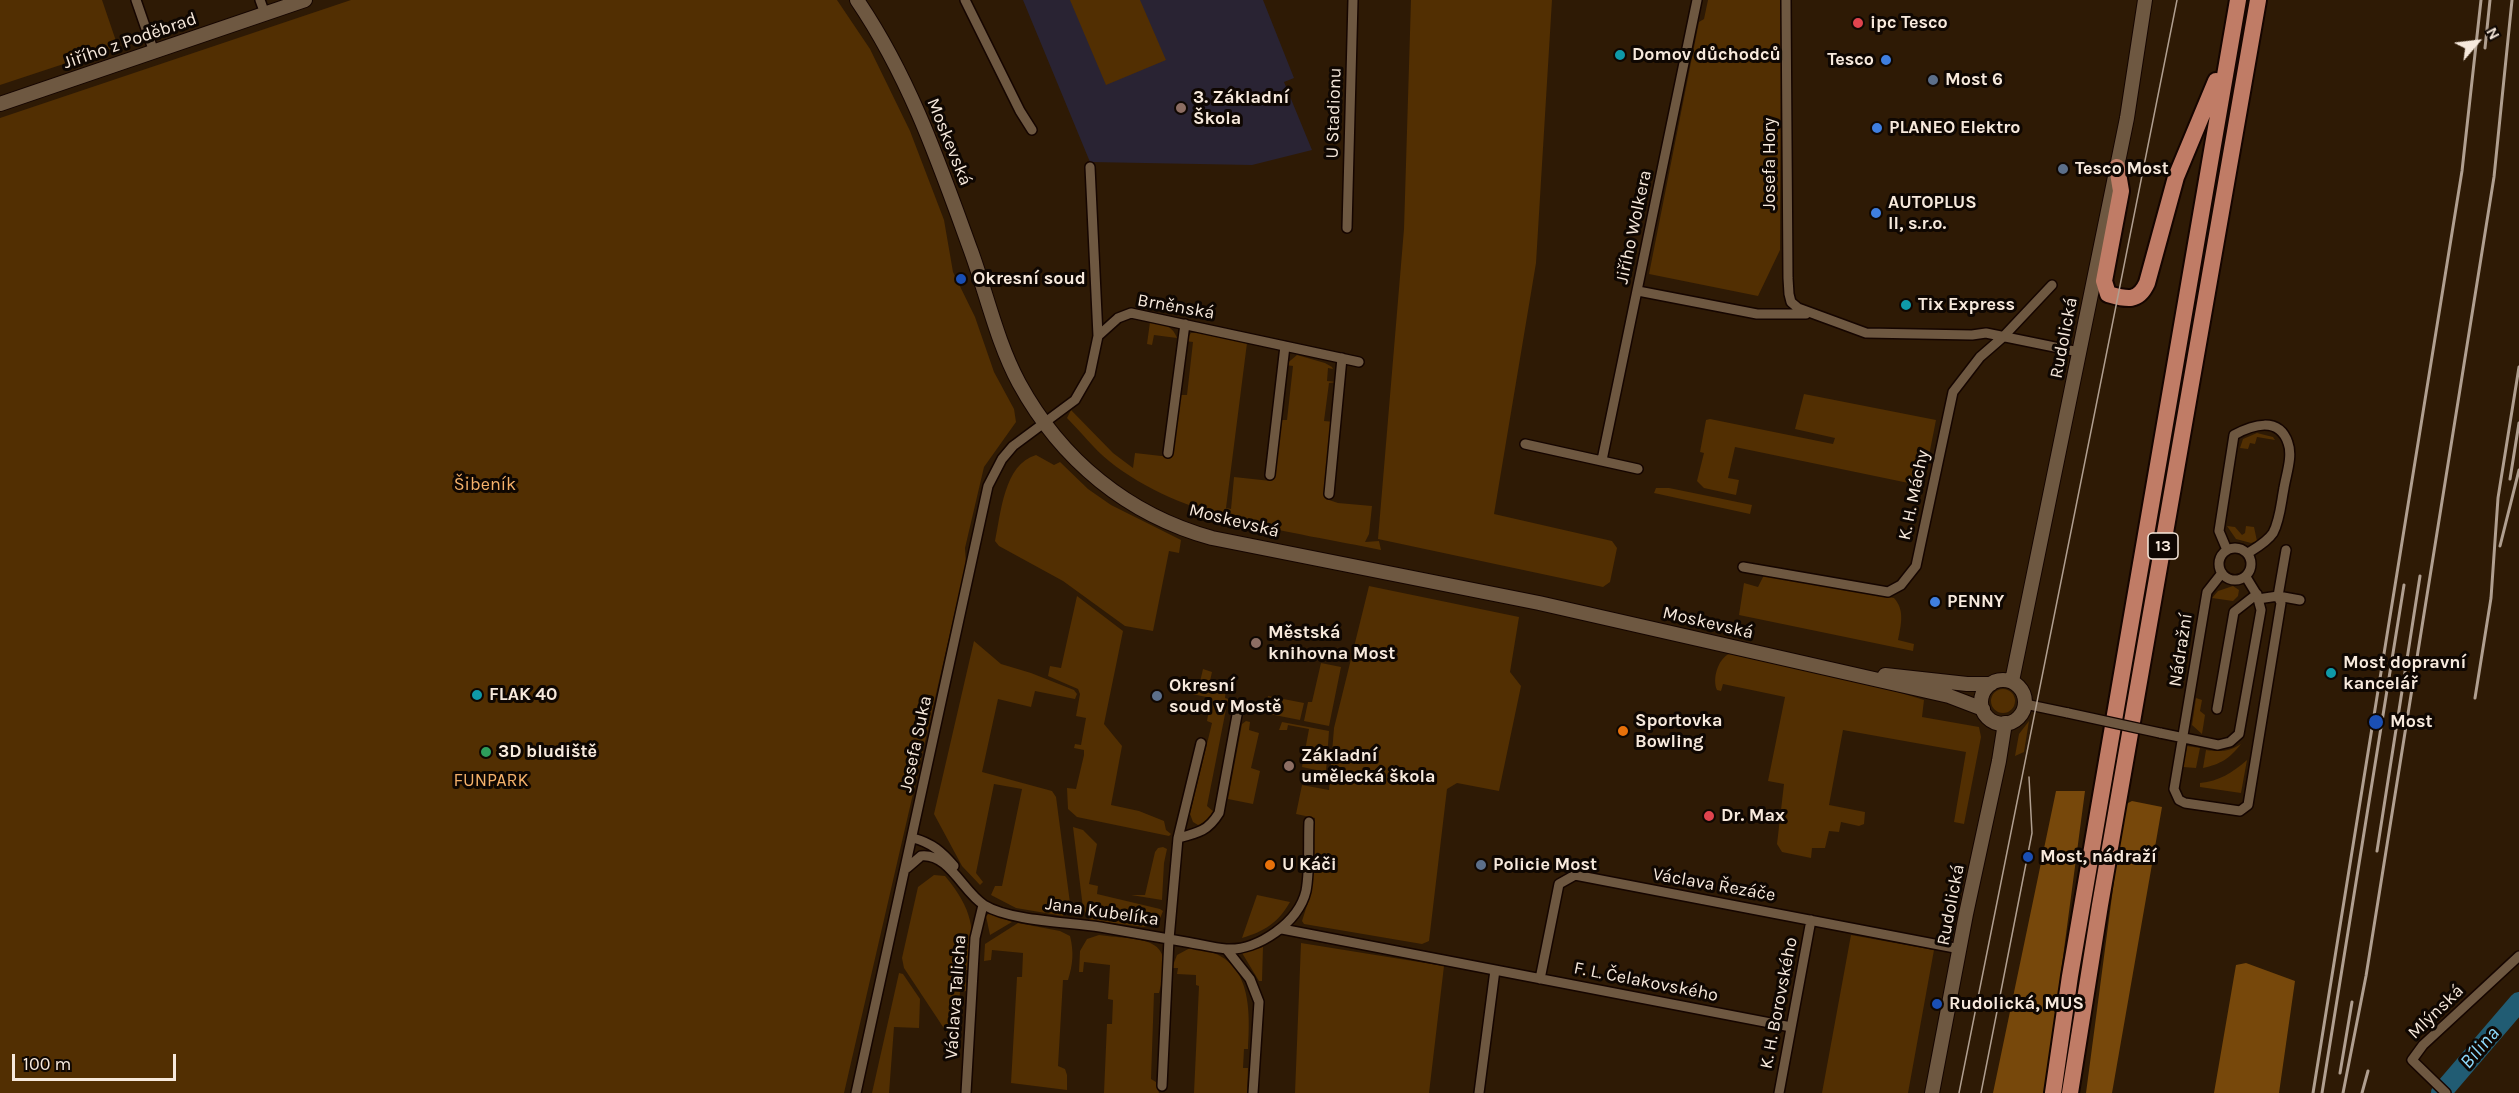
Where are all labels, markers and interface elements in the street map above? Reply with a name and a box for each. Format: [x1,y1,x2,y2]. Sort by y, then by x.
street label: Jiřího z Poděbrad [60,8,200,74]
place label: ipc Tesco [1870,12,1948,34]
north arrow [2447,12,2507,72]
marker: ipc Tesco [1851,16,1865,30]
text: N [2482,24,2504,43]
place label: Domov důchodců [1632,44,1781,66]
marker: Domov důchodců [1613,48,1627,62]
place label: Tesco [1827,49,1874,71]
marker: Tesco [1879,53,1893,67]
street label: U Stadionu [1322,67,1346,159]
place label: Most 6 [1945,69,2003,91]
marker: Most 6 [1926,73,1940,87]
place label: 3. Základní Škola [1193,87,1289,130]
street label: Moskevská [922,95,976,189]
marker: 3. Základní Škola [1174,101,1188,115]
place label: PLANEO Elektro [1889,117,2020,139]
street label: Josefa Hory [1759,118,1781,210]
marker: PLANEO Elektro [1870,121,1884,135]
place label: Tesco Most [2075,158,2169,180]
marker: Tesco Most [2056,162,2070,176]
street label: Jiřího Wolkera [1611,168,1657,286]
place label: AUTOPLUS II, s.r.o. [1888,192,1977,234]
marker: AUTOPLUS II, s.r.o. [1869,206,1883,220]
place label: Okresní soud [973,268,1086,290]
marker: Okresní soud [954,272,968,286]
street label: Brněnská [1136,290,1216,324]
place label: Tix Express [1918,294,2015,316]
street label: Rudolická [2046,296,2082,380]
marker: Tix Express [1899,298,1913,312]
street label: K. H. Máchy [1894,448,1934,542]
park label: Šibeník [454,474,516,496]
street label: Moskevská [1187,499,1281,543]
road number: 13 [2148,533,2178,559]
place label: PENNY [1947,591,2004,613]
marker: PENNY [1928,595,1942,609]
street label: Moskevská [1661,602,1755,644]
street label: Nádražní [2165,612,2197,688]
place label: Městská knihovna Most [1268,622,1395,664]
marker: Městská knihovna Most [1249,636,1263,650]
place label: Most dopravní kancelář [2343,652,2466,694]
marker: Most dopravní kancelář [2324,666,2338,680]
place label: Okresní soud v Mostě [1169,675,1282,718]
place label: FLAK 40 [489,684,557,706]
marker: FLAK 40 [470,688,484,702]
marker: Okresní soud v Mostě [1150,689,1164,703]
street label: Josefa Suka [895,694,937,794]
place label: Sportovka Bowling [1635,710,1723,752]
place label: Most [2390,711,2433,733]
marker: Most [2367,713,2385,731]
marker: Sportovka Bowling [1616,724,1630,738]
place label: 3D bludiště [498,741,597,763]
marker: 3D bludiště [479,745,493,759]
place label: Základní umělecká škola [1301,745,1436,788]
marker: Základní umělecká škola [1282,759,1296,773]
park label: FUNPARK [453,770,529,792]
place label: Dr. Max [1721,805,1785,827]
marker: Dr. Max [1702,809,1716,823]
place label: Most, nádraží [2040,846,2157,868]
marker: Most, nádraží [2021,850,2035,864]
place label: U Káči [1282,854,1337,876]
place label: Policie Most [1493,854,1597,876]
marker: U Káči [1263,858,1277,872]
marker: Policie Most [1474,858,1488,872]
street label: Rudolická [1933,863,1969,947]
street label: Václava Řezáče [1651,864,1777,906]
street label: Jana Kubelíka [1044,893,1160,931]
street label: Václava Talicha [941,934,971,1060]
street label: K. H. Borovského [1756,935,1802,1071]
street label: F. L. Čelakovského [1572,957,1720,1007]
street label: Mlýnská [2404,980,2468,1044]
place label: Rudolická, MUS [1949,993,2084,1015]
marker: Rudolická, MUS [1930,997,1944,1011]
water label: Bílina [2455,1022,2505,1074]
scale bar [15,1042,178,1080]
text: 100 m [23,1053,71,1075]

